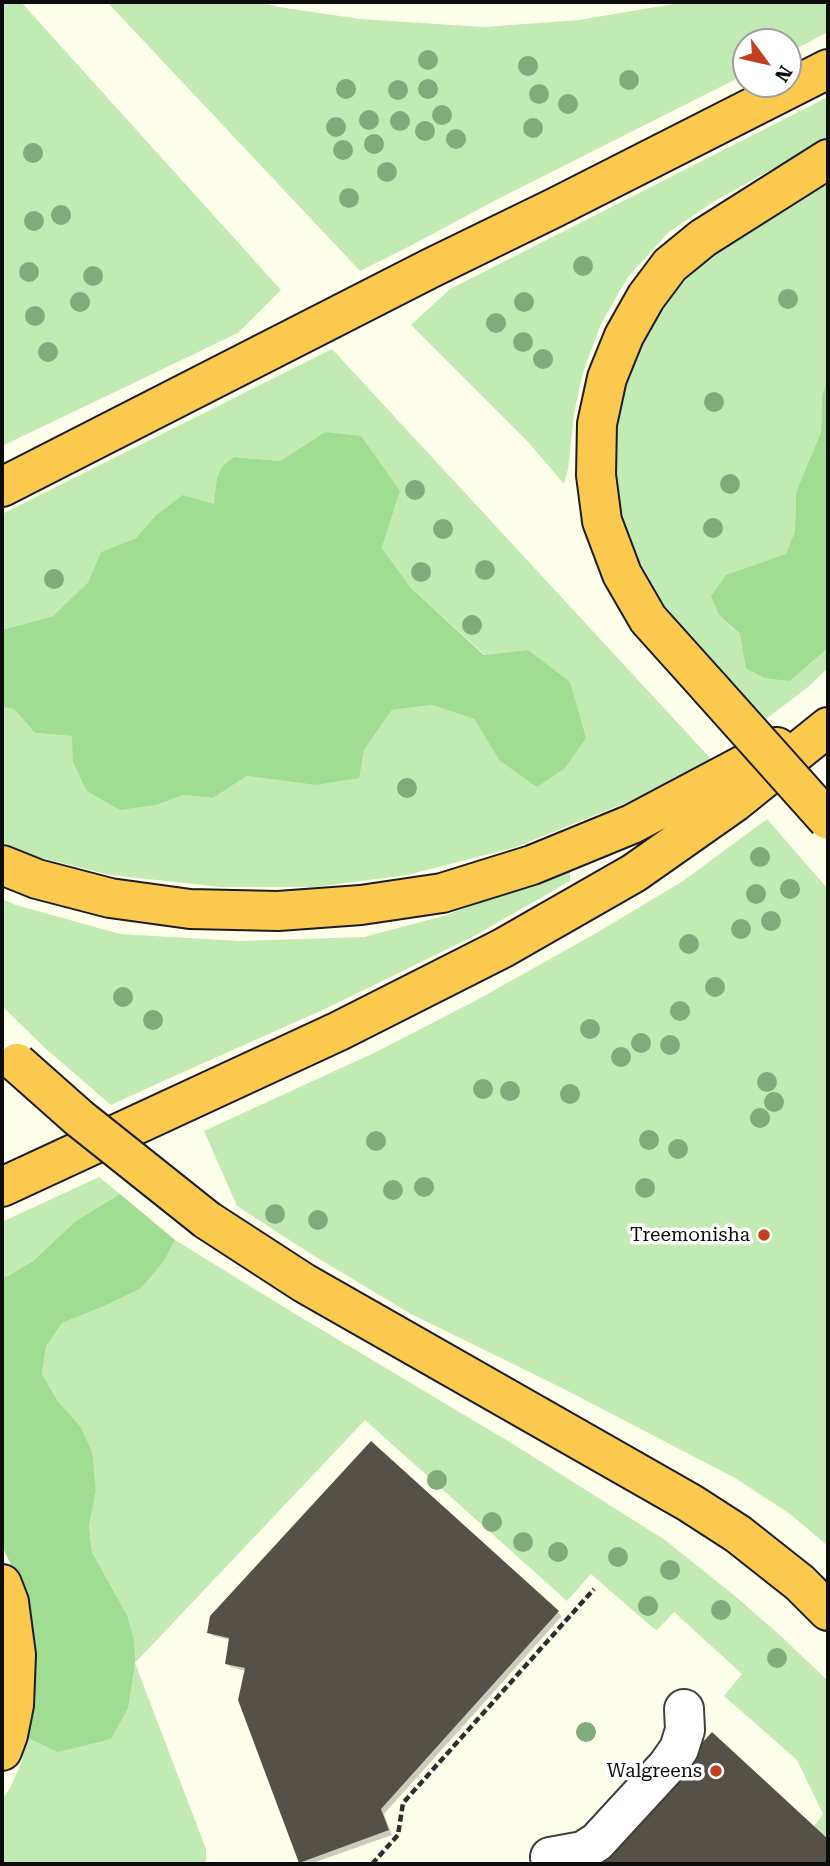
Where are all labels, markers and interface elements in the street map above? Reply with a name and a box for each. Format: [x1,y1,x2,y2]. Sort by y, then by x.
north arrow [732,28,802,98]
text: N [770,61,797,86]
place label: Treemonisha [630,1224,750,1246]
marker: Treemonisha [756,1227,772,1243]
place label: Walgreens [607,1760,702,1782]
marker: Walgreens [708,1763,724,1779]

